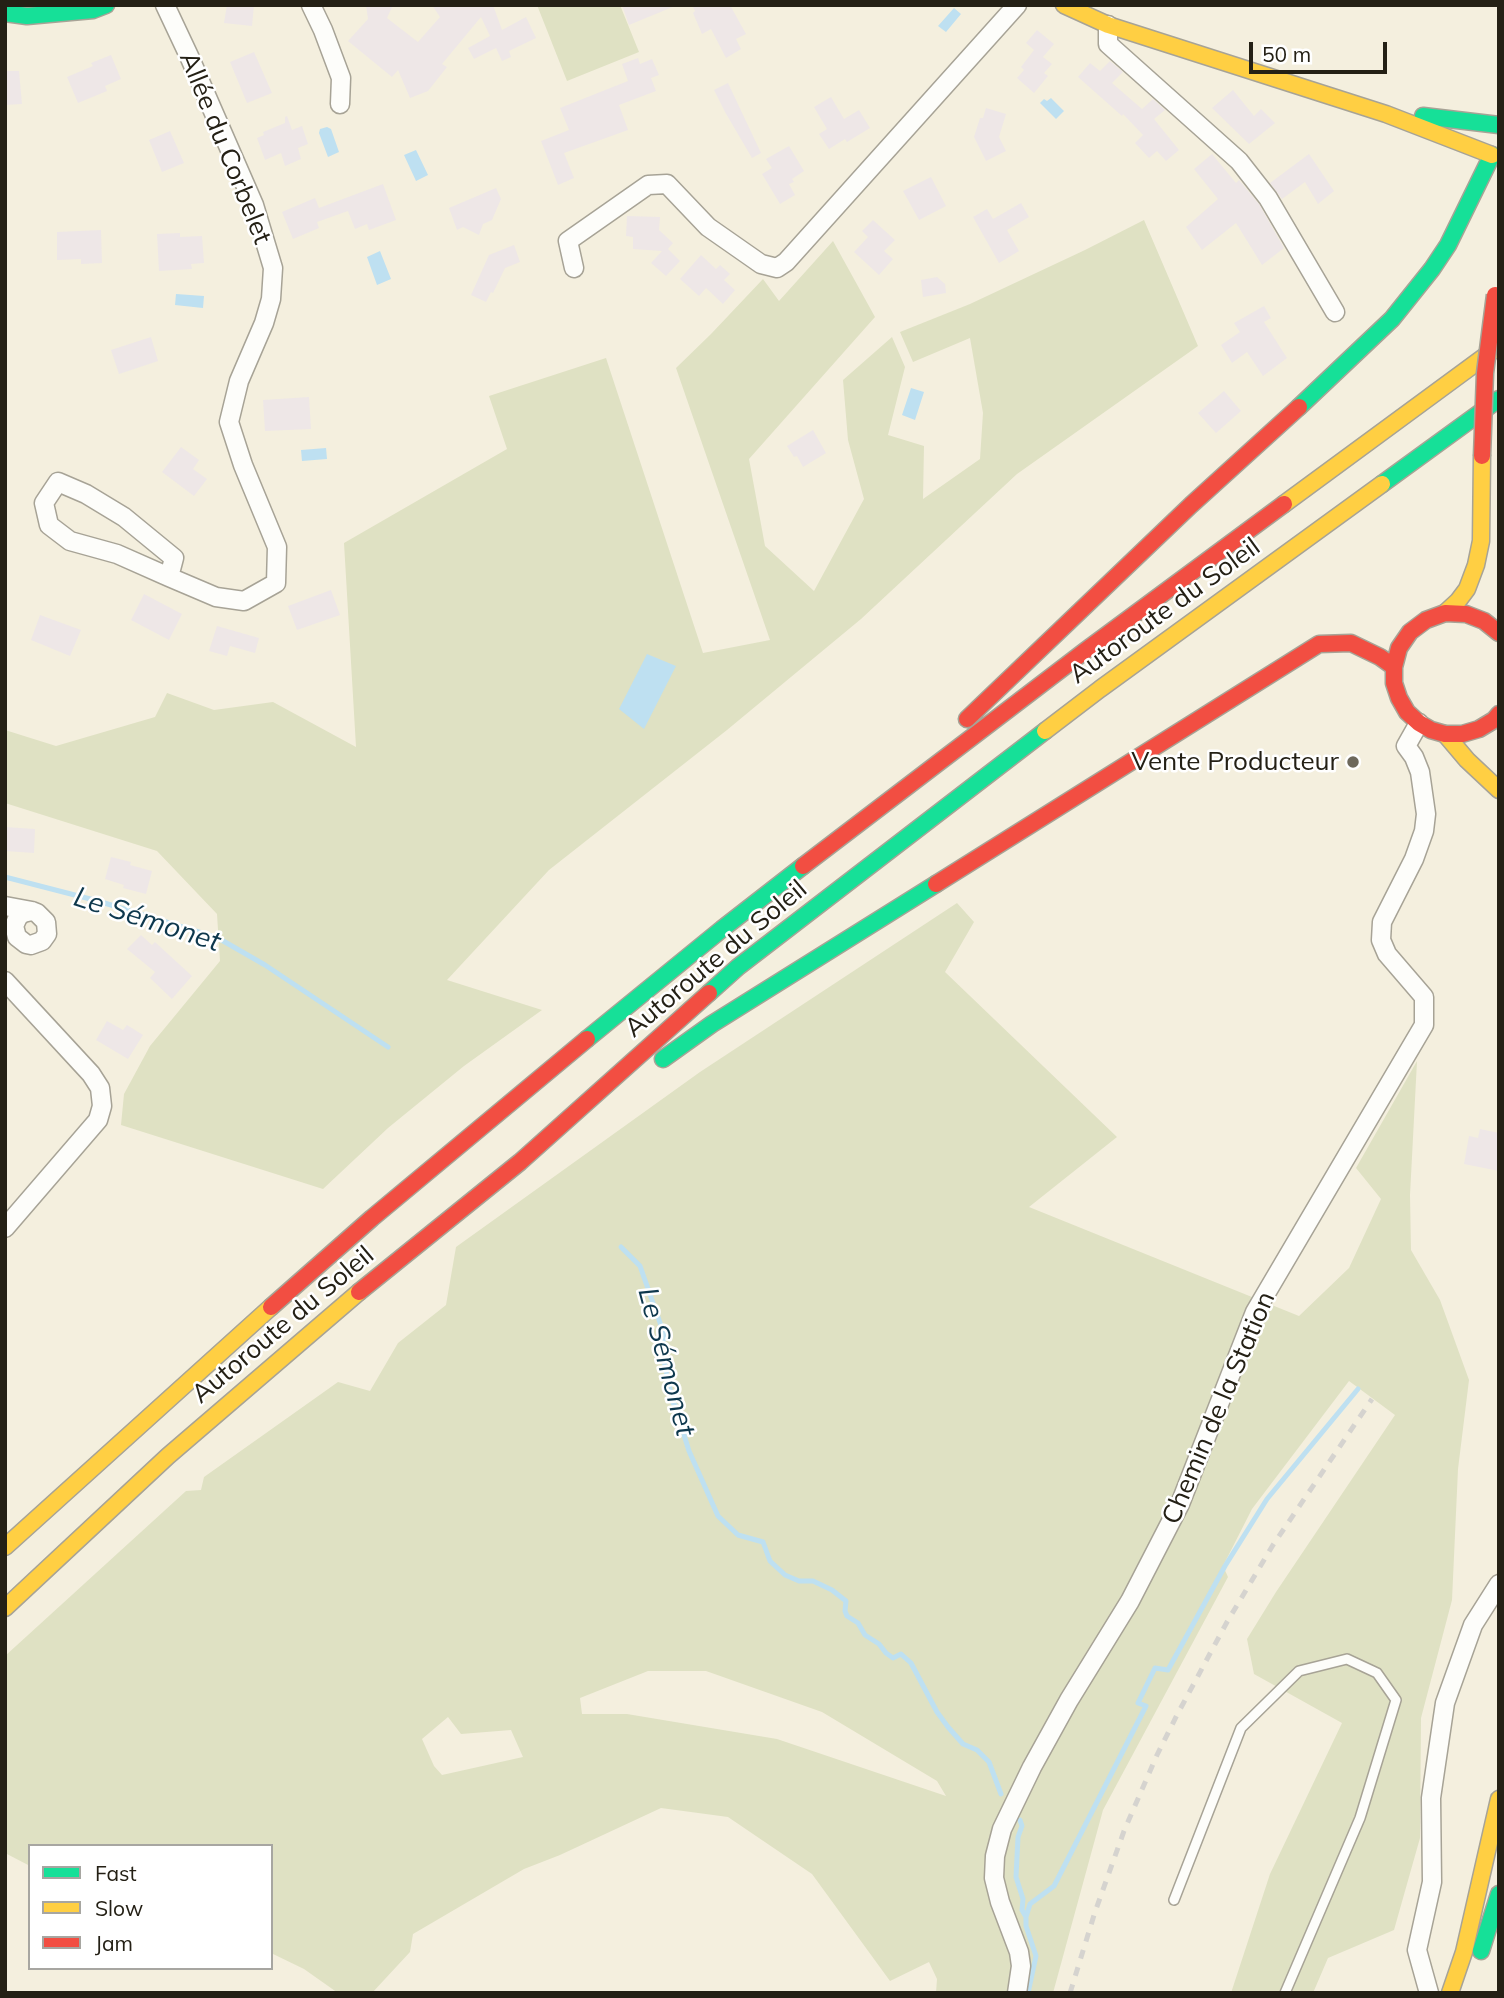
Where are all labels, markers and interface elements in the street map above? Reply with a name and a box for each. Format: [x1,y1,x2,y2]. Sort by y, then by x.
scale bar [1252,28,1390,72]
text: 50 m [1262,41,1311,67]
street label: Allée du Corbelet [172,47,278,249]
street label: Autoroute du Soleil [1064,531,1266,691]
place label: Vente Producteur [1131,746,1339,778]
marker: Vente Producteur [1345,754,1361,770]
street label: Autoroute du Soleil [619,874,813,1044]
water label: Le Sémonet [69,880,225,960]
street label: Autoroute du Soleil [186,1240,380,1410]
water label: Le Sémonet [630,1284,702,1440]
street label: Chemin de la Station [1156,1287,1282,1529]
legend [28,1844,273,1970]
text: Fast [95,1860,137,1886]
text: Slow [95,1895,143,1921]
text: Jam [95,1930,133,1956]

